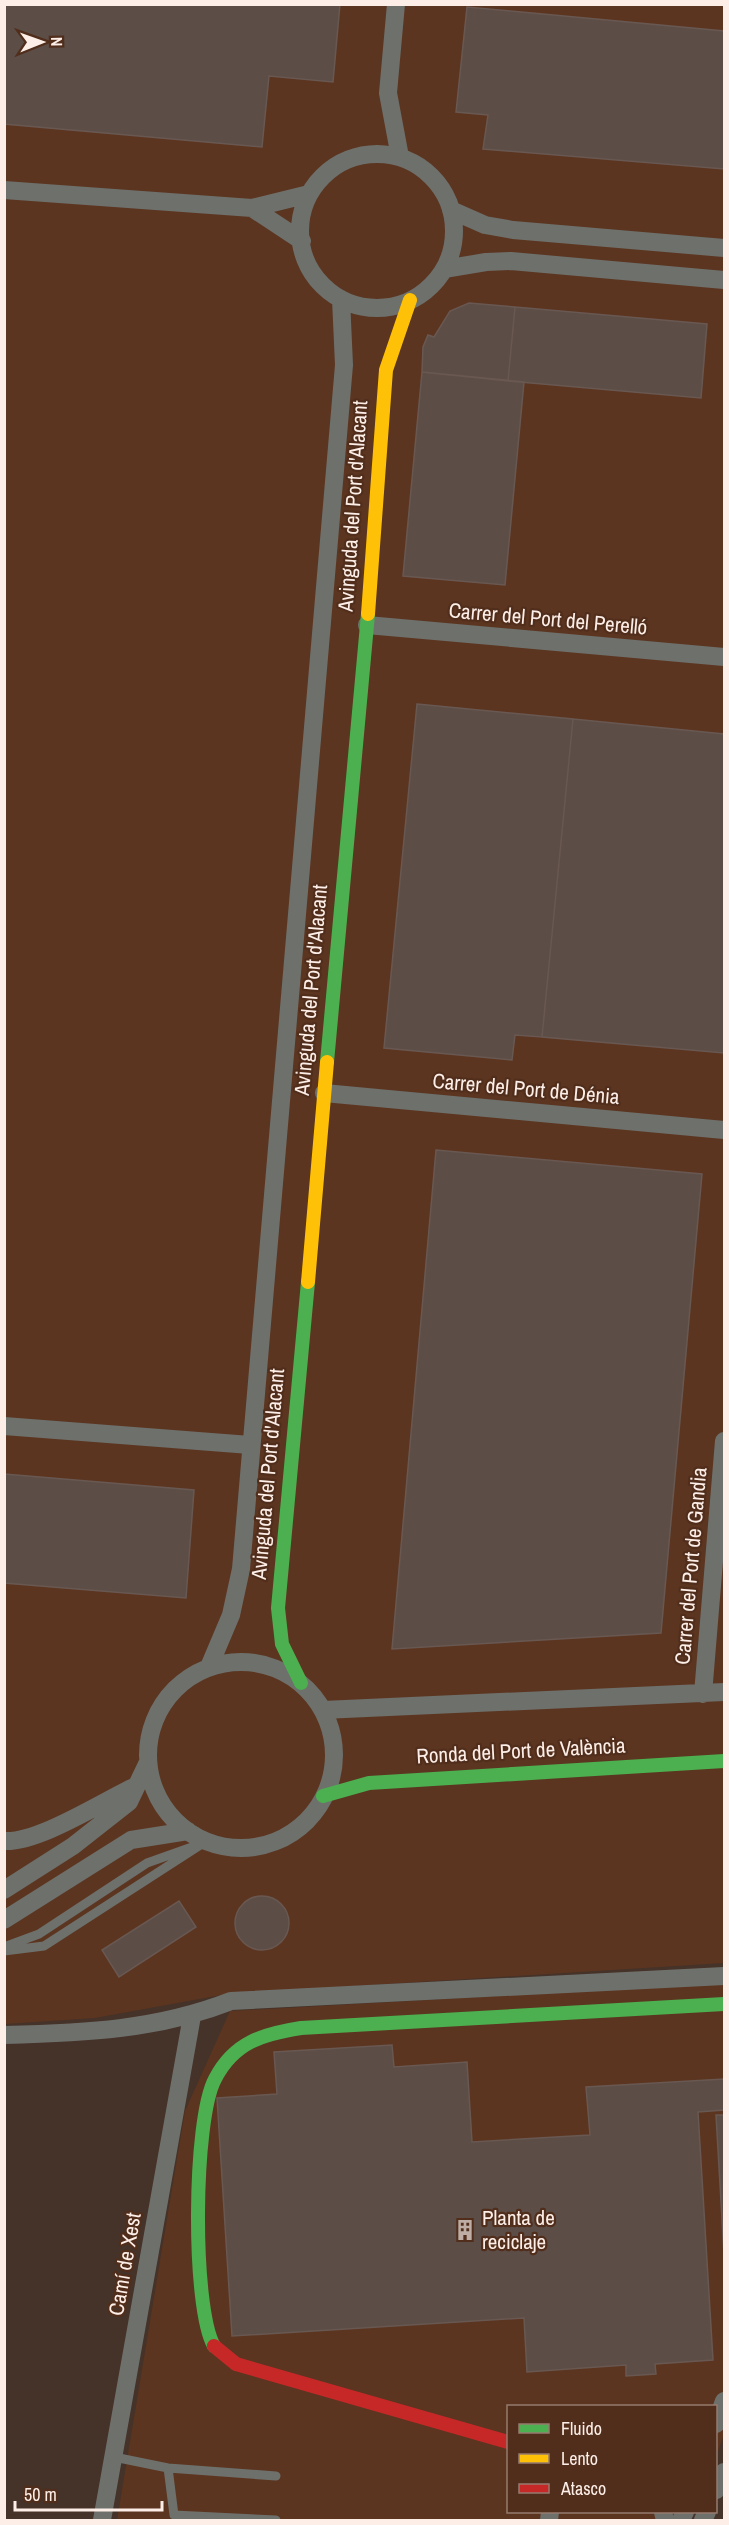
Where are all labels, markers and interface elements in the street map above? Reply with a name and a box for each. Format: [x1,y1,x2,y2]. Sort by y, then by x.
north arrow [12,12,72,72]
text: N [46,37,68,47]
street label: Avinguda del Port d'Alacant [331,399,374,614]
street label: Carrer del Port del Perelló [448,595,648,642]
street label: Avinguda del Port d'Alacant [287,883,334,1098]
street label: Carrer del Port de Dénia [431,1066,621,1111]
street label: Avinguda del Port d'Alacant [244,1367,291,1582]
street label: Carrer del Port de Gandia [667,1466,714,1666]
street label: Ronda del Port de València [416,1731,627,1770]
place label: Planta de reciclaje [482,2203,555,2256]
street label: Camí de Xest [101,2210,148,2318]
building icon: Planta de reciclaje [453,2218,477,2242]
legend [507,2405,717,2513]
text: Fluido [561,2416,602,2441]
text: Lento [561,2446,598,2471]
scale bar [15,2474,162,2512]
text: Atasco [560,2476,606,2501]
text: 50 m [24,2482,57,2507]

